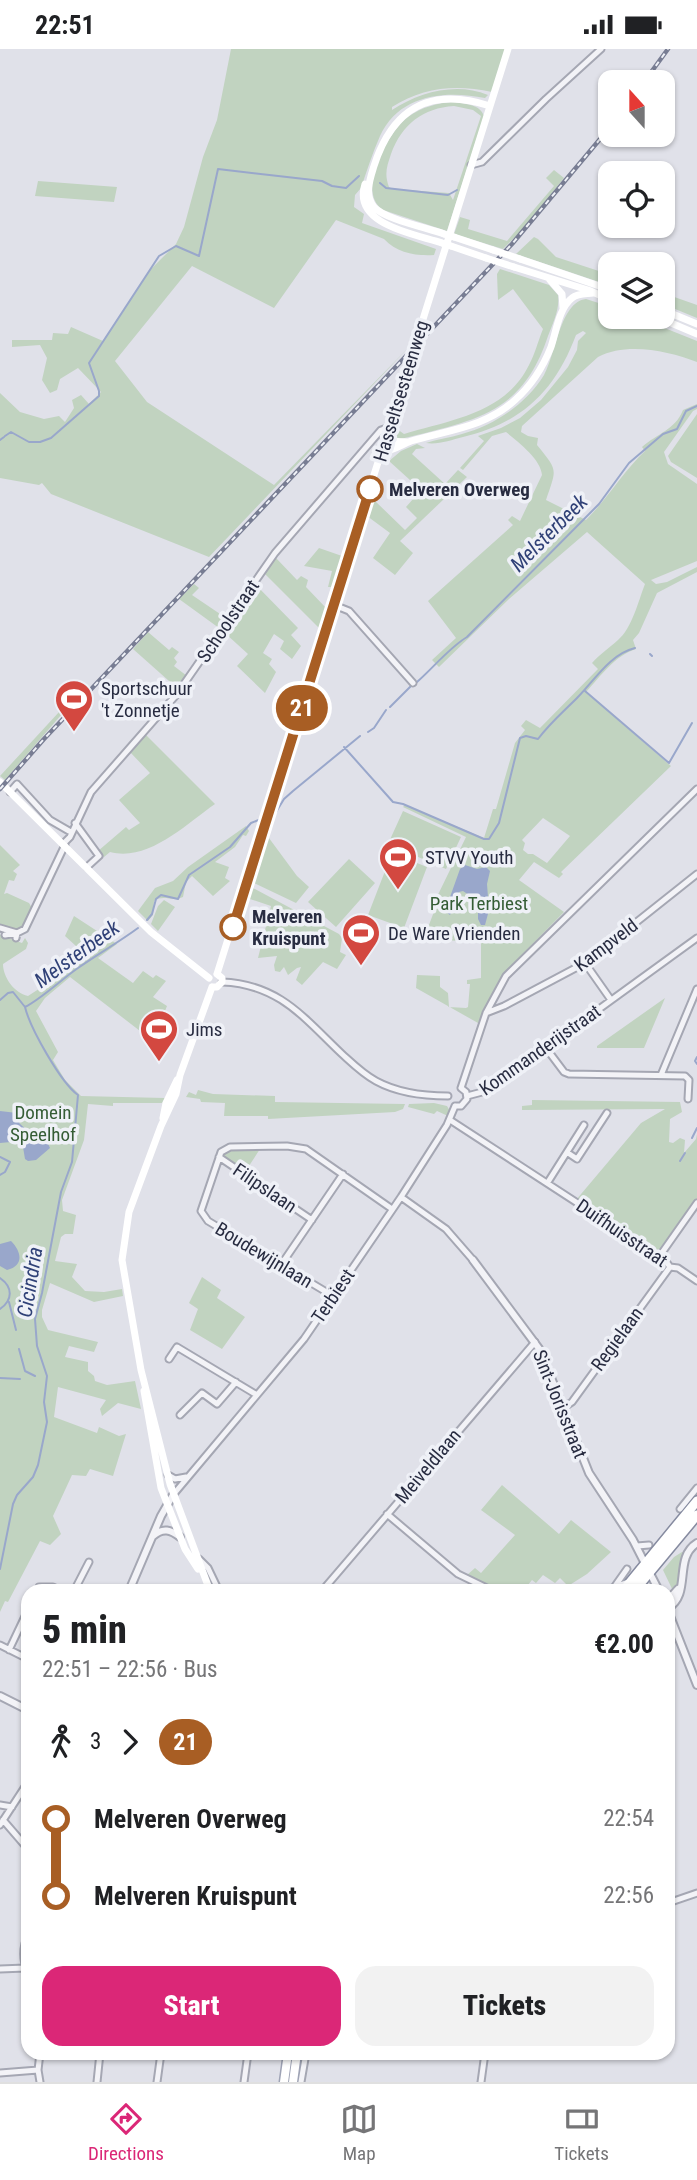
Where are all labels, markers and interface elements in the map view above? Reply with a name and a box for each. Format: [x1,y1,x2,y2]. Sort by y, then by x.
text: 22:51 [35,10,95,40]
north arrow [598,70,676,147]
map controls [598,70,675,329]
button: locate [598,161,675,238]
button: layers [598,252,675,329]
street label: Hasseltsesteenweg [369,318,433,464]
marker: Melveren Overweg [357,476,383,502]
place label: Melveren Overweg [389,478,530,501]
water label: Melsterbeek [506,489,593,576]
street label: Schoolstraat [192,575,264,667]
place label: Sportschuur 't Zonnetje [101,677,193,722]
sports icon: Sportschuur 't Zonnetje [53,678,95,733]
line badge: 21 [270,685,334,731]
text: 21 [290,694,314,722]
sports icon: STVV Youth [377,836,419,891]
place label: STVV Youth [425,846,513,869]
park label: Park Terbiest [430,892,528,915]
place label: Melveren Kruispunt [252,905,326,950]
sports icon: De Ware Vrienden [340,912,382,967]
marker: Melveren Kruispunt [220,914,246,940]
street label: Kampveld [570,914,642,976]
water label: Melsterbeek [30,915,125,993]
place label: De Ware Vrienden [388,922,520,945]
street label: Kommanderijstraat [475,1000,605,1100]
sports icon: Jims [138,1008,180,1063]
place label: Jims [186,1018,223,1041]
park label: Domein Speelhof [10,1101,76,1146]
street label: Filipslaan [229,1158,301,1218]
street label: Duifhuisstraat [572,1194,672,1272]
street label: Boudewijnlaan [211,1217,317,1293]
water label: Cicindria [13,1245,47,1319]
street label: Terbiest [307,1264,359,1328]
street label: Regielaan [586,1303,648,1375]
street label: Sint-Jorisstraat [528,1346,592,1462]
street label: Meiveldlaan [390,1424,466,1508]
text: 5 min [42,1608,127,1652]
text: €2.00 [594,1629,654,1659]
text: 22:51 – 22:56 · Bus [42,1656,218,1683]
icon: walk [42,1723,80,1761]
icon: forward [111,1723,149,1761]
text: 3 [90,1728,101,1755]
text: 21 [173,1728,198,1756]
text: Melveren Overweg [94,1804,287,1834]
text: 22:54 [603,1805,654,1832]
text: Melveren Kruispunt [94,1881,297,1911]
text: 22:56 [603,1882,654,1909]
button: Start [42,1966,341,2046]
button: Tickets [355,1966,654,2046]
tab: Directions [88,2100,164,2165]
tab: Map [340,2100,378,2165]
tab: Tickets [554,2100,609,2165]

